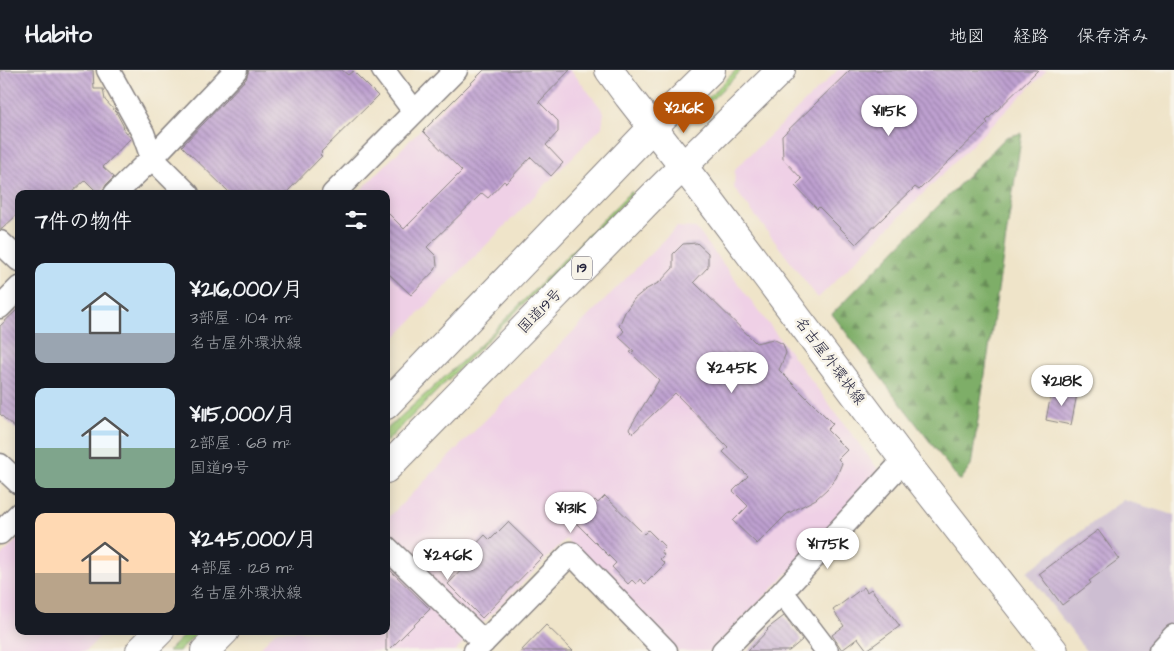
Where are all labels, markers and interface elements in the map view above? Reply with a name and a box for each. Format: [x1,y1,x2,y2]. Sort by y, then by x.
text: Habito [25,18,92,52]
text: 地図 [949,24,985,49]
text: 経路 [1013,24,1049,49]
text: 保存済み [1077,24,1149,49]
pin: ¥216K [649,92,719,134]
pin: ¥115K [854,94,924,137]
text: ¥216K [664,97,704,119]
text: ¥115K [872,100,906,122]
icon: filters [342,206,370,234]
text: 7件の物件 [35,207,132,236]
road number: 19 [572,257,592,280]
text: ¥216,000/月 [190,275,303,304]
icon: home [75,283,135,343]
street label: 国道19号 [513,284,567,338]
text: 3部屋 · 104 m² [190,307,293,329]
street label: 名古屋外環状線 [790,313,870,409]
text: 名古屋外環状線 [190,332,302,354]
pin: ¥245K [697,352,767,394]
text: ¥245K [707,357,757,379]
pin: ¥218K [1027,364,1097,407]
text: ¥218K [1042,370,1082,392]
text: ¥115,000/月 [190,400,296,429]
icon: home [75,408,135,468]
text: 2部屋 · 68 m² [190,432,292,454]
text: 国道19号 [190,457,249,479]
pin: ¥131K [536,492,606,534]
text: ¥131K [556,497,586,519]
text: ¥245,000/月 [190,525,316,554]
pin: ¥175K [793,528,863,570]
icon: home [75,533,135,593]
text: ¥175K [807,533,849,555]
pin: ¥246K [413,538,483,581]
text: ¥246K [424,544,472,566]
text: 4部屋 · 128 m² [190,557,294,579]
text: 名古屋外環状線 [190,582,302,604]

